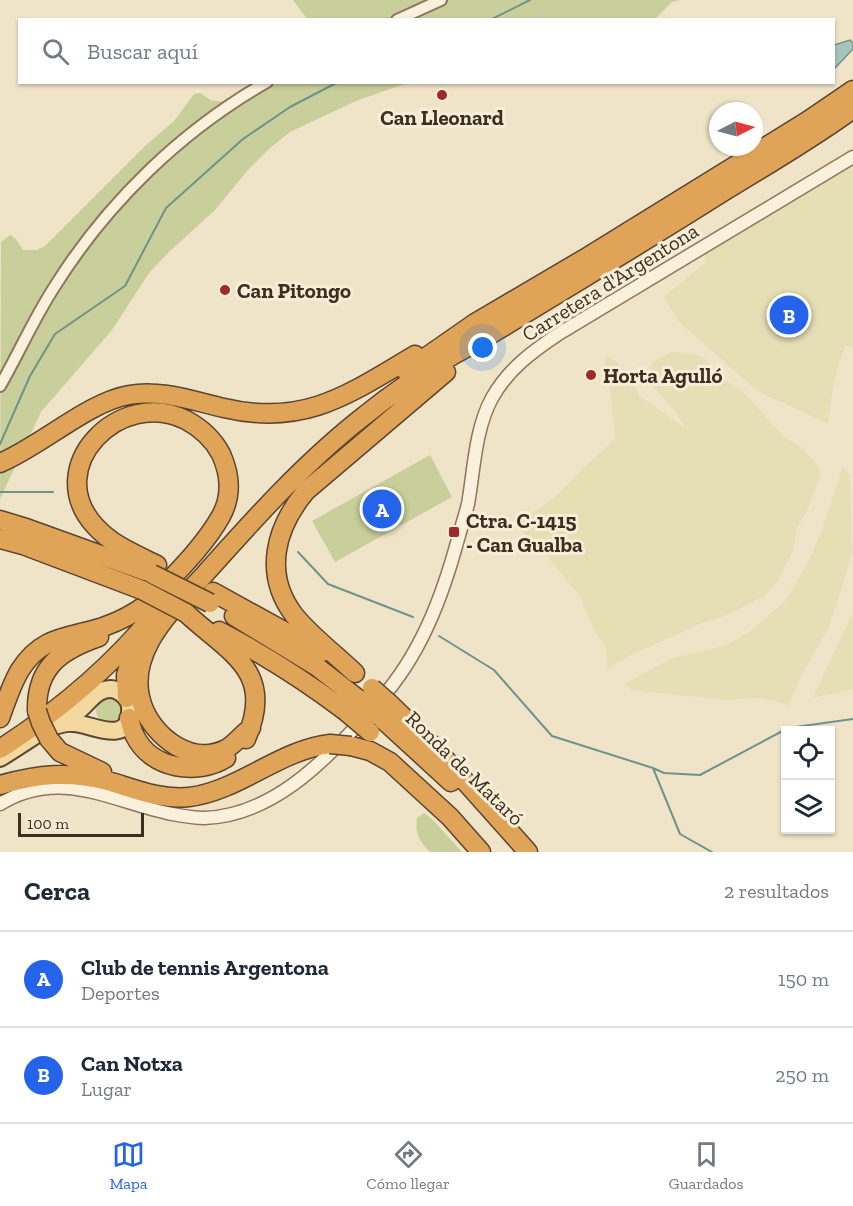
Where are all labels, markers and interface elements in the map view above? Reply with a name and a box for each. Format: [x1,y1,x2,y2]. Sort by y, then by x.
search box [18,18,835,84]
icon: search [39,35,72,68]
text: Buscar aquí [87,38,198,65]
marker: Can Lleonard [435,88,449,102]
north arrow [709,102,763,156]
place label: Can Lleonard [380,105,504,130]
street label: Carretera d'Argentona [517,218,703,346]
place label: Can Pitongo [237,278,351,303]
marker: Can Pitongo [218,283,232,297]
pin: B [770,292,808,338]
your location [468,333,497,362]
place label: Horta Agulló [603,363,723,388]
marker: Horta Agulló [584,368,598,382]
pin: A [362,486,401,532]
place label: Ctra. C-1415 - Can Gualba [466,508,583,557]
marker: Ctra. C-1415 - Can Gualba [447,525,461,539]
street label: Ronda de Mataró [401,705,529,831]
map controls [781,726,835,834]
button: locate [781,726,835,780]
button: layers [781,780,835,834]
scale bar [18,810,144,838]
text: 100 m [27,814,69,833]
text: Cerca [24,875,90,907]
text: 2 resultados [724,879,829,903]
text: Club de tennis Argentona [81,954,329,981]
text: A [37,967,50,991]
text: 150 m [778,967,829,991]
text: Deportes [81,981,160,1005]
text: Can Notxa [81,1050,183,1077]
text: B [37,1063,50,1087]
text: 250 m [775,1063,829,1087]
text: Lugar [81,1077,132,1101]
tab: Mapa [109,1138,148,1193]
tab: Cómo llegar [366,1138,450,1193]
tab: Guardados [669,1138,744,1193]

